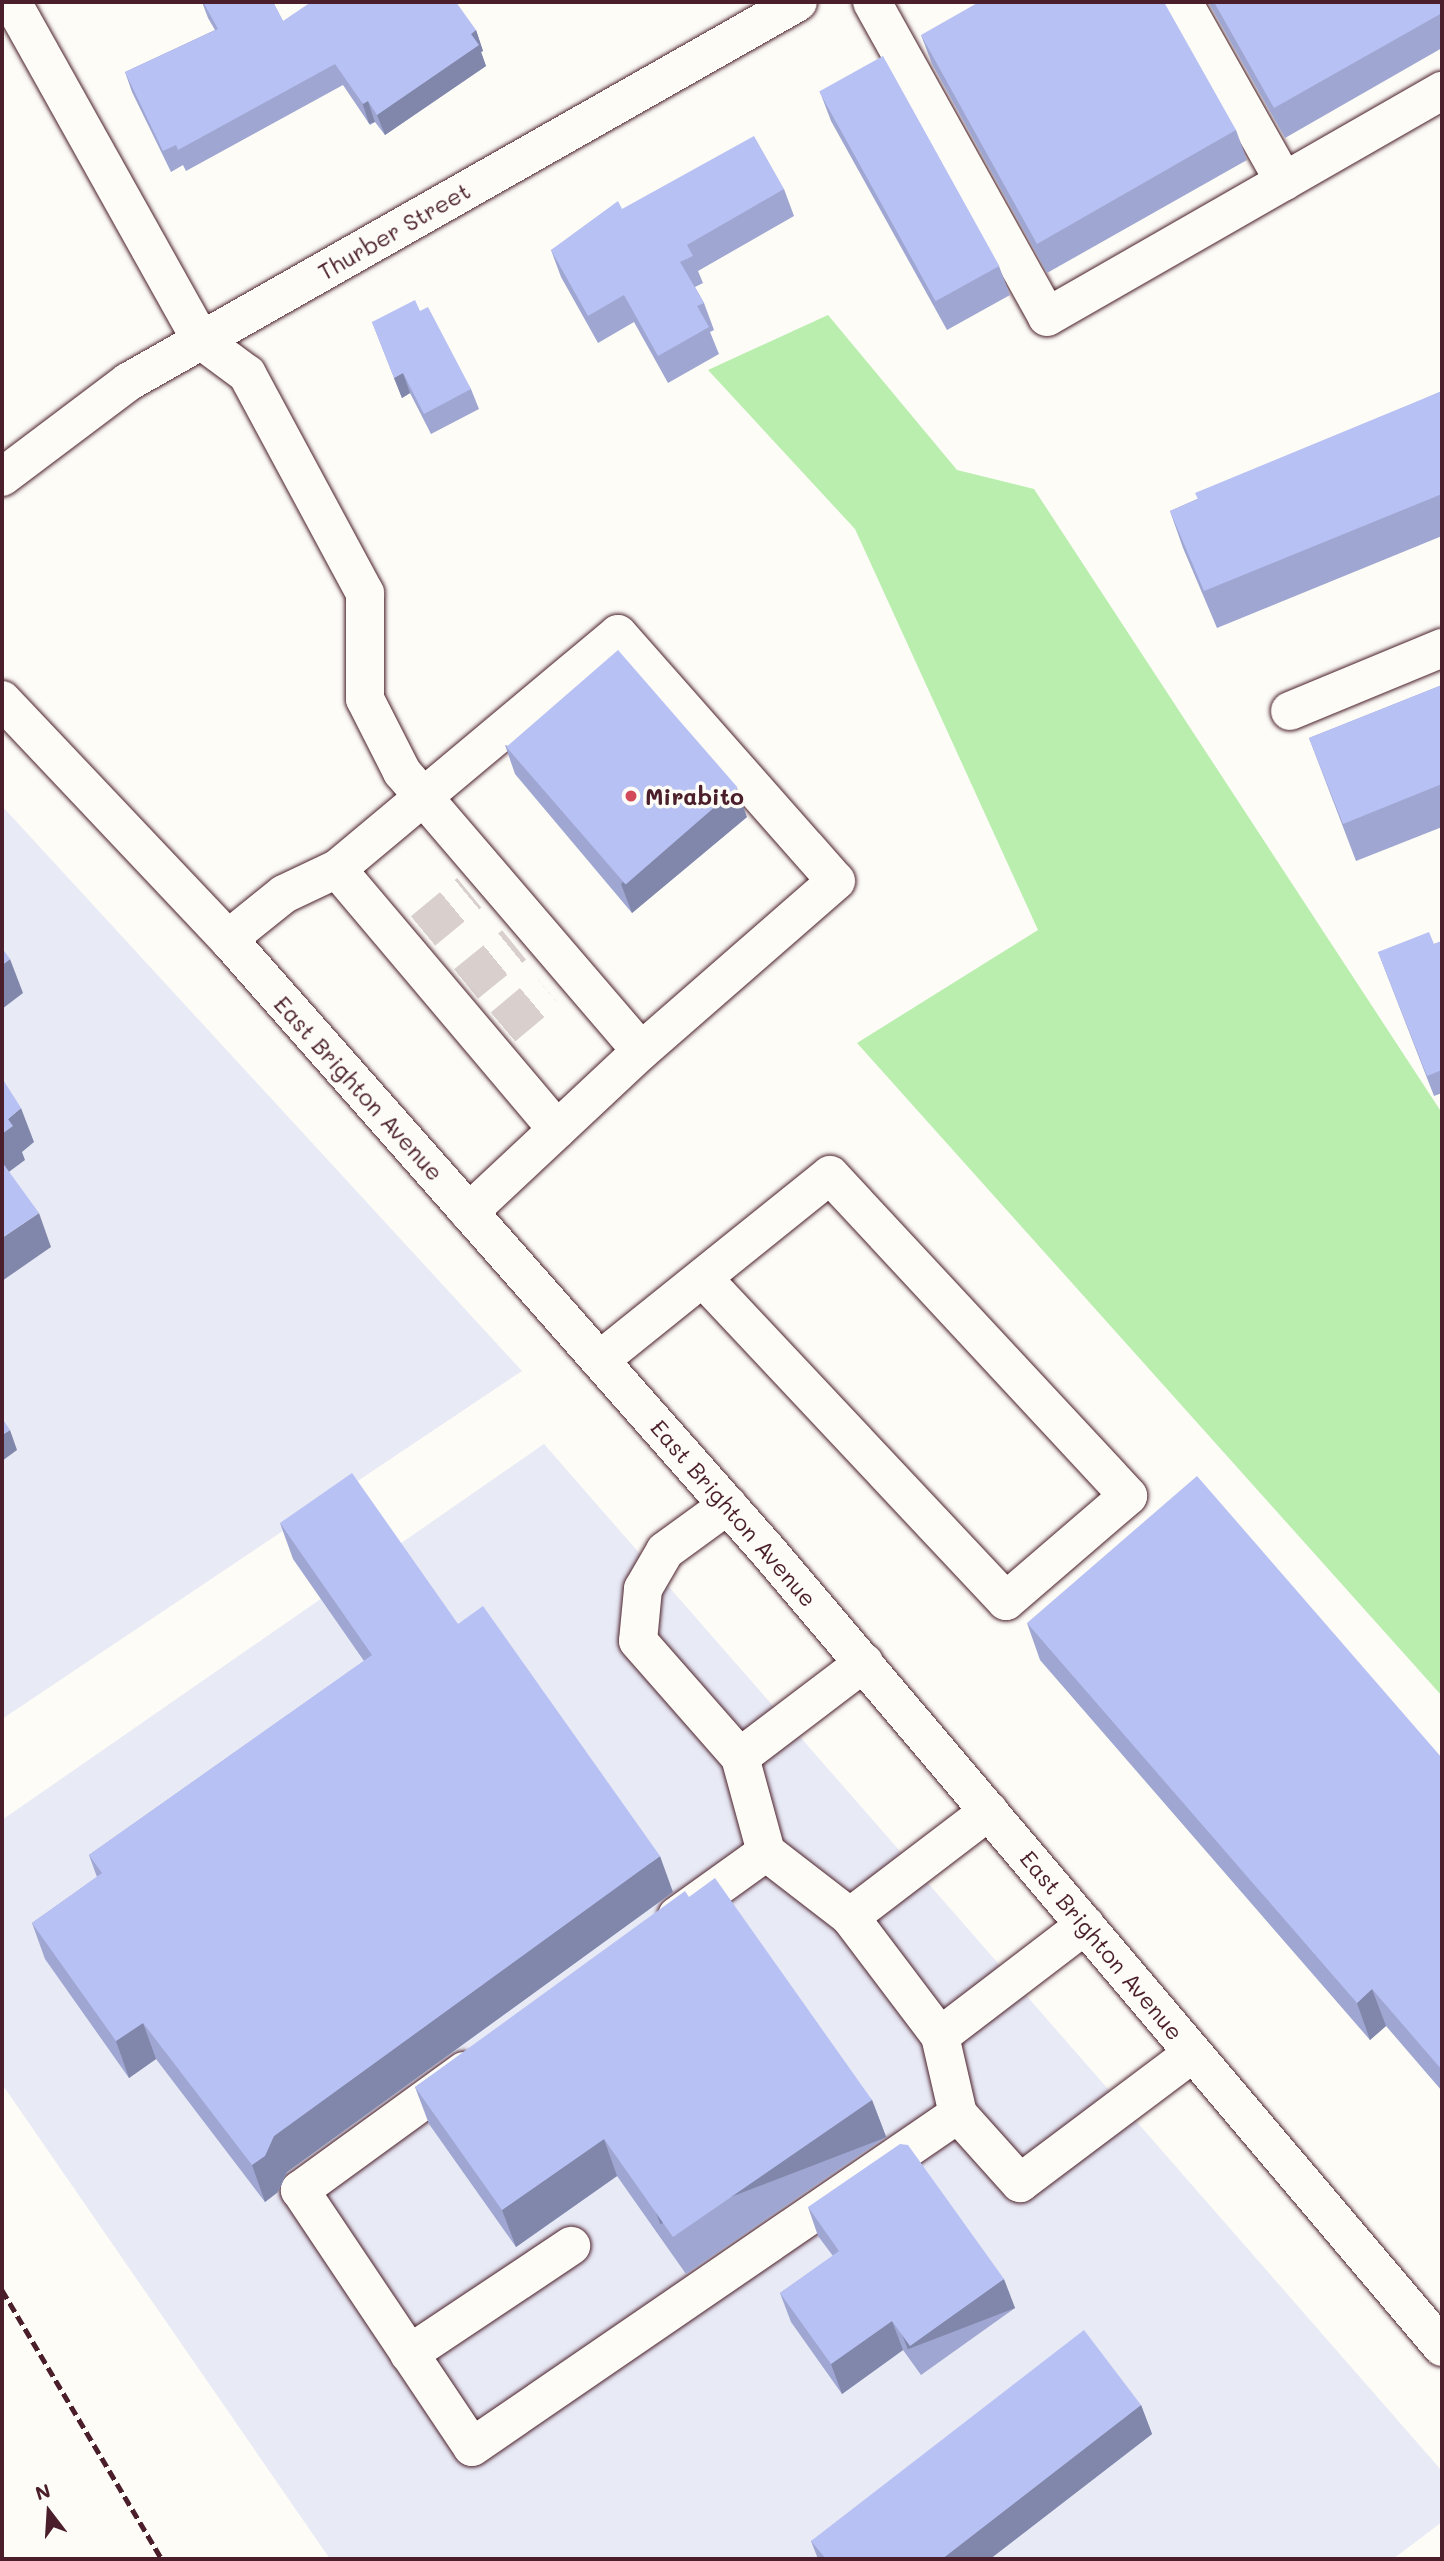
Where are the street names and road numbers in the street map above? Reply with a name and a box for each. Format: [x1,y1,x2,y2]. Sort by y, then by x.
street label: Thurber Street [313,176,475,286]
street label: East Brighton Avenue [269,990,449,1186]
street label: East Brighton Avenue [645,1414,823,1612]
street label: East Brighton Avenue [1015,1845,1189,2045]

